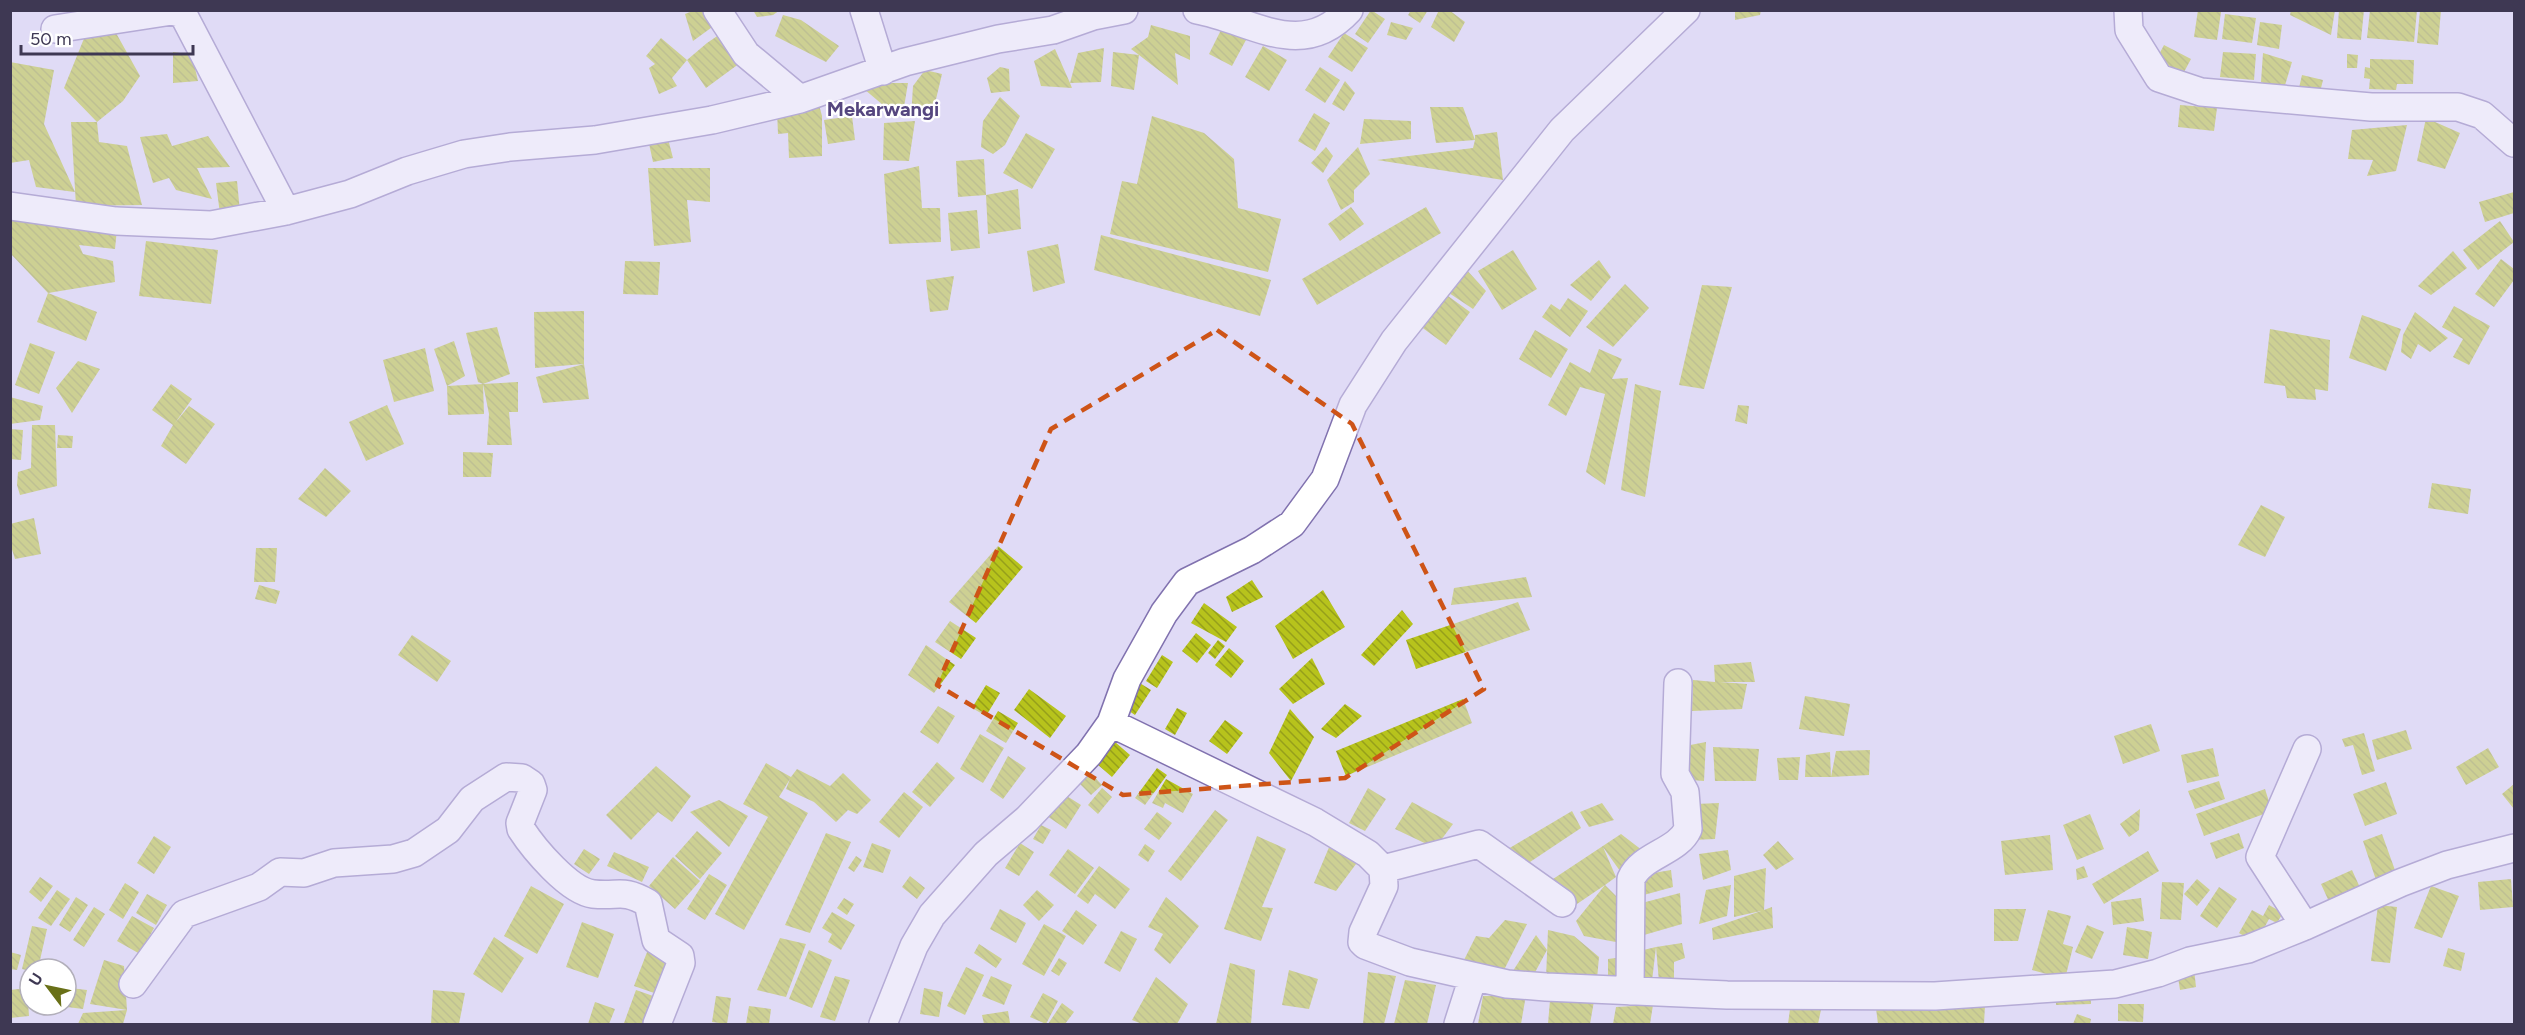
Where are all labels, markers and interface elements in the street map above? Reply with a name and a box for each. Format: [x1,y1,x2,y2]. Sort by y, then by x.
scale bar [21,18,194,56]
text: 50 m [30,28,72,50]
district label: Mekarwangi [827,97,939,121]
north arrow [18,957,78,1017]
text: U [25,970,47,989]

